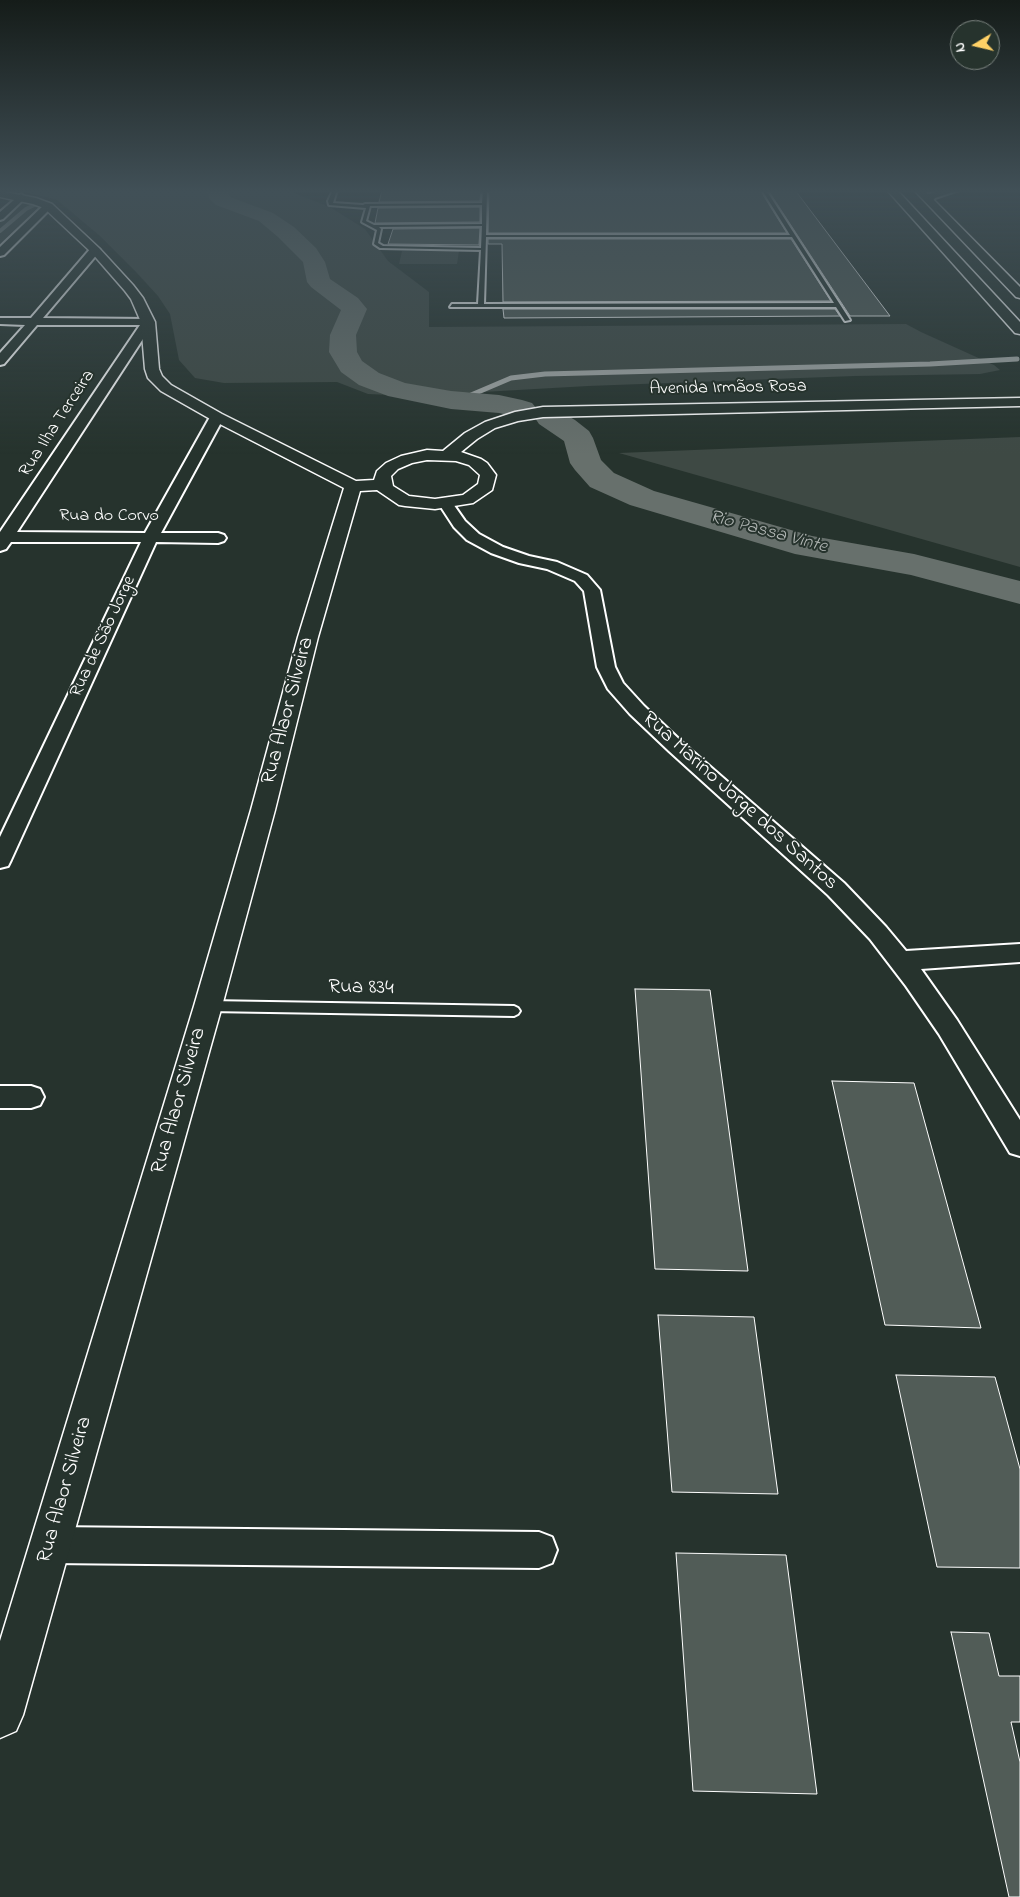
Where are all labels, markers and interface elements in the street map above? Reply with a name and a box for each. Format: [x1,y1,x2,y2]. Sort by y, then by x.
north arrow [950,20,1000,70]
text: N [950,41,972,54]
street label: Rua Ilha Terceira [15,367,101,481]
street label: Avenida Irmãos Rosa [649,377,807,401]
street label: Rua do Corvo [59,506,159,528]
water label: Rio Passa Vinte [707,506,829,560]
street label: Rua de São Jorge [66,573,142,701]
street label: Rua Alaor Silveira [257,635,321,787]
street label: Rua Marino Jorge dos Santos [636,707,842,897]
street label: Rua 834 [328,976,394,1002]
street label: Rua Alaor Silveira [147,1025,213,1177]
street label: Rua Alaor Silveira [33,1414,99,1566]

